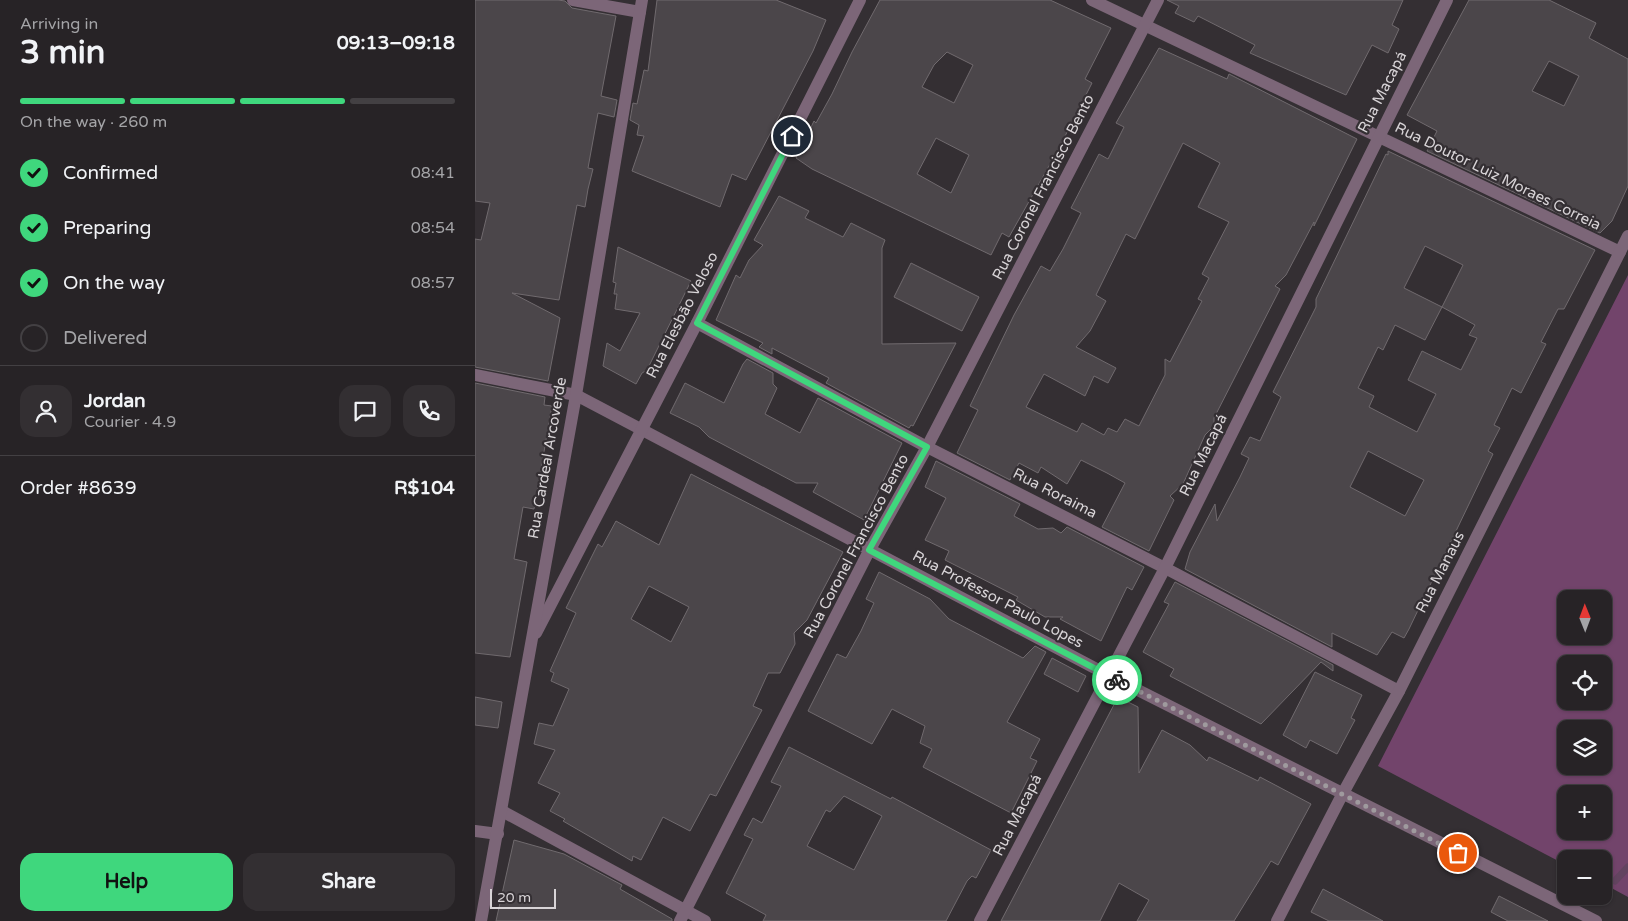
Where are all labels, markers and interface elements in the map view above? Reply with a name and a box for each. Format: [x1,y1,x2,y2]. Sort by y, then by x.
text: Arriving in [20,14,98,34]
text: 09:13–09:18 [337,32,455,54]
text: 3 min [20,34,105,72]
street label: Rua Macapá [1354,48,1410,136]
street label: Rua Coronel Francisco Bento [988,91,1098,283]
text: On the way · 260 m [20,112,167,132]
pin [771,115,813,157]
street label: Rua Doutor Luiz Moraes Correia [1392,118,1604,234]
icon: home [778,122,806,150]
icon: check [20,159,48,187]
text: Confirmed [63,162,158,184]
text: 08:41 [411,163,455,183]
icon: check [20,214,48,242]
text: Preparing [63,217,152,239]
text: 08:54 [411,218,455,238]
street label: Rua Elesbão Veloso [642,249,722,381]
icon: check [20,269,48,297]
text: On the way [63,272,165,294]
text: 08:57 [411,273,455,293]
text: Delivered [63,327,148,349]
street label: Rua Cardeal Arcoverde [524,376,570,540]
button: person [20,385,72,437]
button: chat [339,385,391,437]
button: phone [403,385,455,437]
text: Jordan [84,390,146,412]
street label: Rua Macapá [1175,411,1231,499]
text: Courier · 4.9 [84,412,176,432]
street label: Rua Coronel Francisco Bento [800,451,912,641]
street label: Rua Roraima [1010,464,1100,522]
text: Order #8639 [20,477,137,499]
text: R$104 [394,477,455,499]
street label: Rua Manaus [1412,528,1468,616]
street label: Rua Professor Paulo Lopes [910,546,1086,652]
north arrow [1557,590,1613,645]
map controls [1557,590,1612,905]
courier [1092,655,1142,705]
button: locate [1557,655,1612,710]
icon: bike [1103,666,1131,694]
button: layers [1557,720,1612,775]
street label: Rua Macapá [989,771,1045,859]
button: + [1557,785,1612,840]
pin [1437,832,1479,874]
icon: bag [1444,839,1472,867]
button: − [1557,850,1612,905]
button: Help [20,853,233,911]
button: Share [243,853,455,911]
scale bar [490,886,556,909]
text: 20 m [497,889,531,906]

